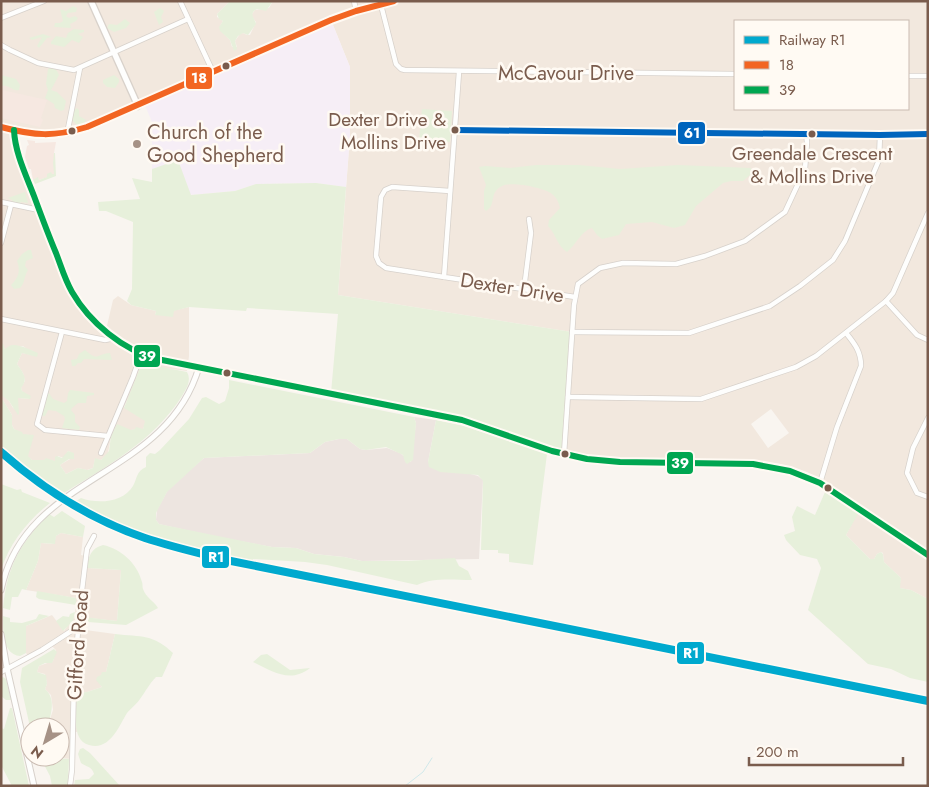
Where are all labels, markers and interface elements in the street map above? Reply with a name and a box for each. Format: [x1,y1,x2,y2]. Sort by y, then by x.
legend [734,20,909,110]
text: Railway R1 [779,29,846,51]
text: 18 [779,54,794,76]
street label: McCavour Drive [498,59,634,88]
unlabelled marker [221,61,231,71]
line badge: 18 [185,66,213,90]
text: 18 [191,68,207,88]
text: 39 [779,79,796,101]
place label: Dexter Drive & Mollins Drive [328,106,446,156]
place label: Church of the Good Shepherd [147,118,284,170]
line badge: 61 [677,121,706,145]
text: 61 [684,123,700,143]
marker: Dexter Drive & Mollins Drive [450,125,460,135]
unlabelled marker [67,126,77,136]
marker: Greendale Crescent & Mollins Drive [807,129,817,139]
marker: Church of the Good Shepherd [131,138,143,150]
place label: Greendale Crescent & Mollins Drive [732,140,893,190]
street label: Dexter Drive [458,266,566,310]
line badge: 39 [133,344,161,368]
text: 39 [138,346,156,366]
unlabelled marker [222,368,232,378]
unlabelled marker [560,449,570,459]
line badge: 39 [666,451,694,475]
text: 39 [671,453,689,473]
unlabelled marker [823,483,833,493]
line badge: R1 [201,545,230,569]
text: R1 [208,547,224,567]
street label: Gifford Road [60,589,96,701]
line badge: R1 [676,641,705,665]
text: R1 [683,643,699,663]
north arrow [20,717,70,767]
scale bar [749,734,903,766]
text: N [26,741,48,764]
text: 200 m [756,741,799,763]

